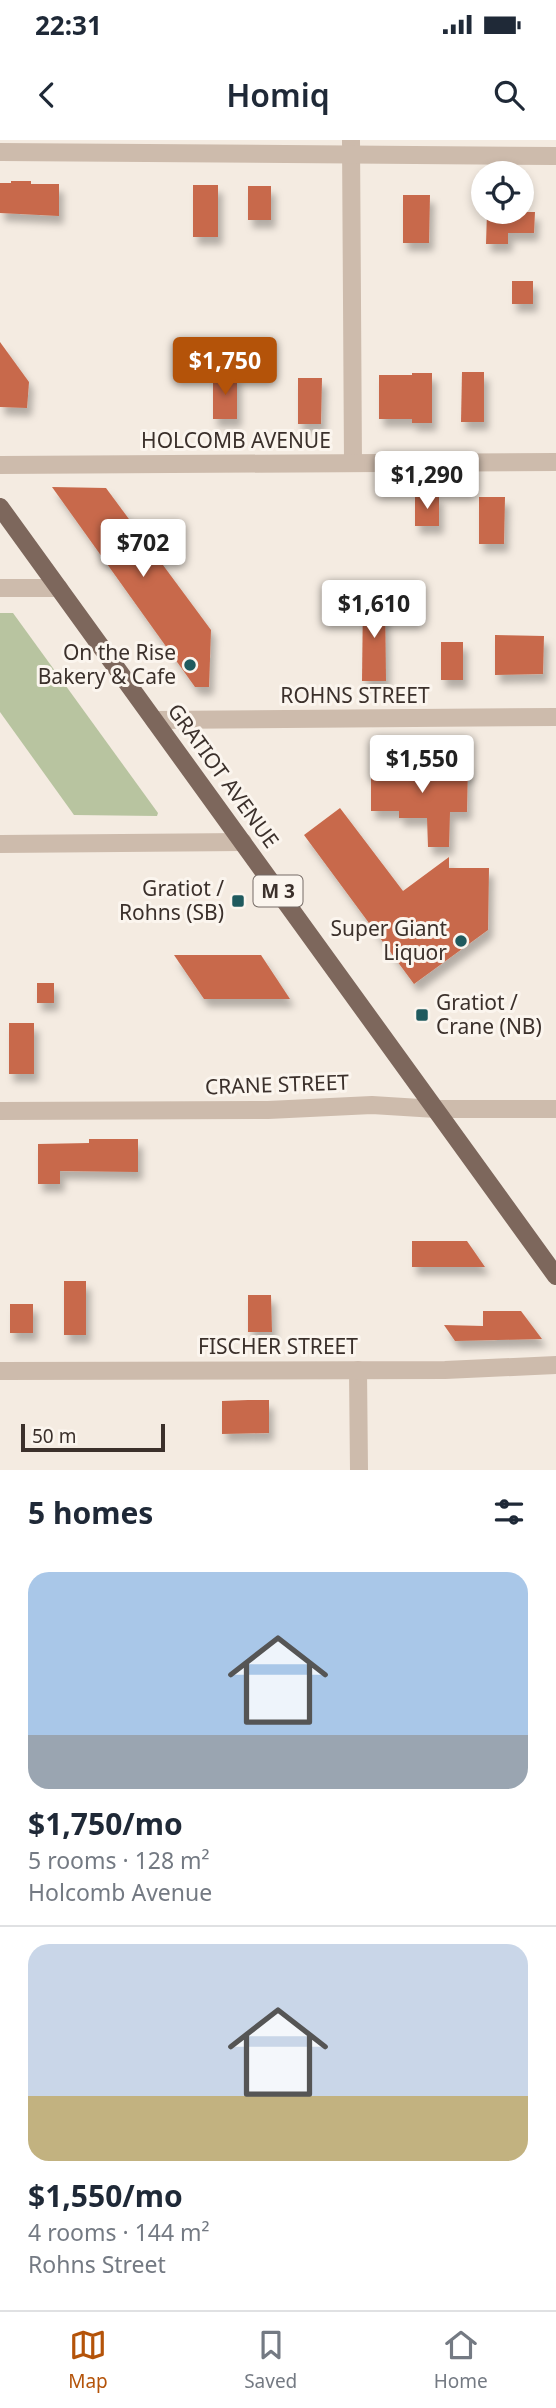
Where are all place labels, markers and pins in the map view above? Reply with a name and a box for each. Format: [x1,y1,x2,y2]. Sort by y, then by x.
pin: $1,750 [168,338,282,397]
pin: $1,290 [370,452,484,511]
pin: $702 [102,520,184,579]
pin: $1,610 [317,580,431,640]
place label: On the Rise Bakery & Cafe [38,638,176,690]
marker: On the Rise Bakery & Cafe [182,657,198,673]
pin: $1,550 [365,736,479,795]
place label: Gratiot / Rohns (SB) [119,874,224,926]
marker: Gratiot / Rohns (SB) [230,893,246,909]
place label: Super Giant Liquor [331,914,447,966]
marker: Super Giant Liquor [453,933,469,949]
place label: Gratiot / Crane (NB) [436,988,542,1040]
marker: Gratiot / Crane (NB) [414,1007,430,1023]

